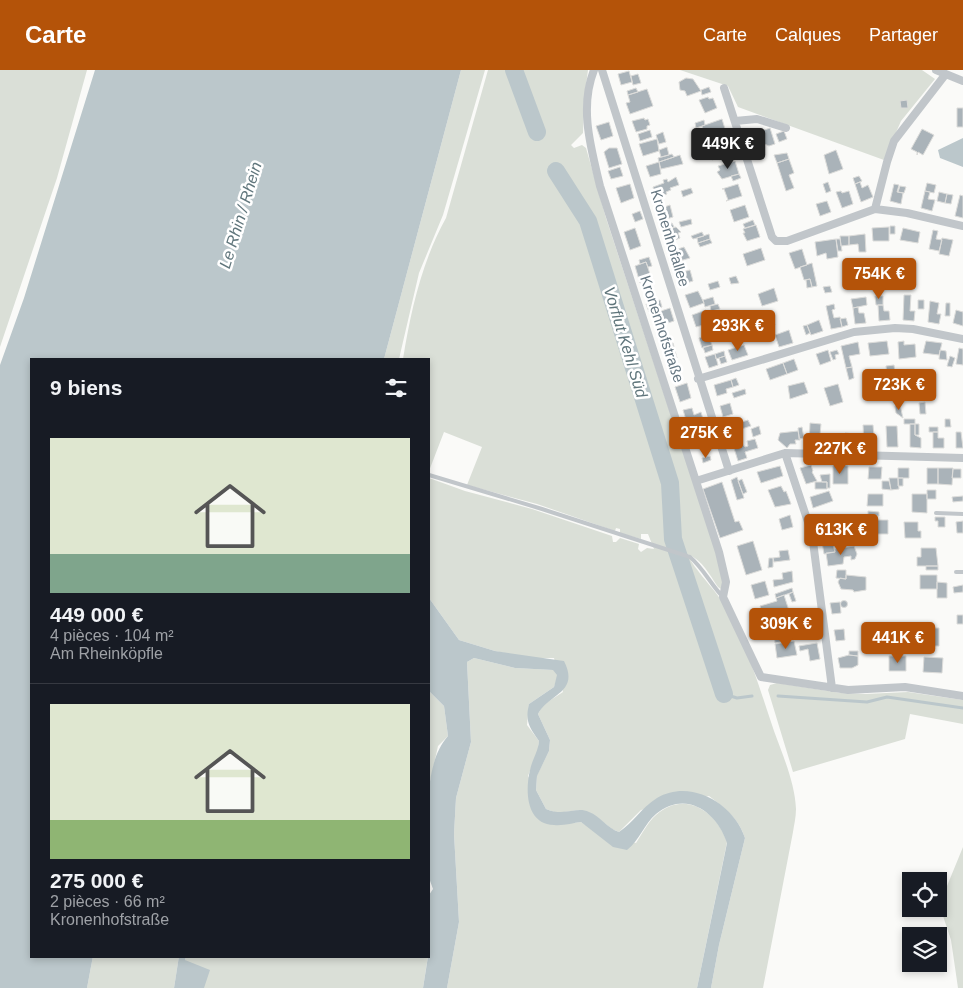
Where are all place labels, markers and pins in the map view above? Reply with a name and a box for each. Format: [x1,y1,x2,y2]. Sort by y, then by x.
pin: 449K € [687,128,769,170]
pin: 754K € [838,258,920,300]
pin: 293K € [697,310,779,352]
pin: 723K € [858,368,940,411]
pin: 275K € [665,416,747,459]
pin: 227K € [799,432,881,475]
pin: 613K € [800,514,882,556]
pin: 309K € [745,608,827,650]
pin: 441K € [857,622,939,664]

